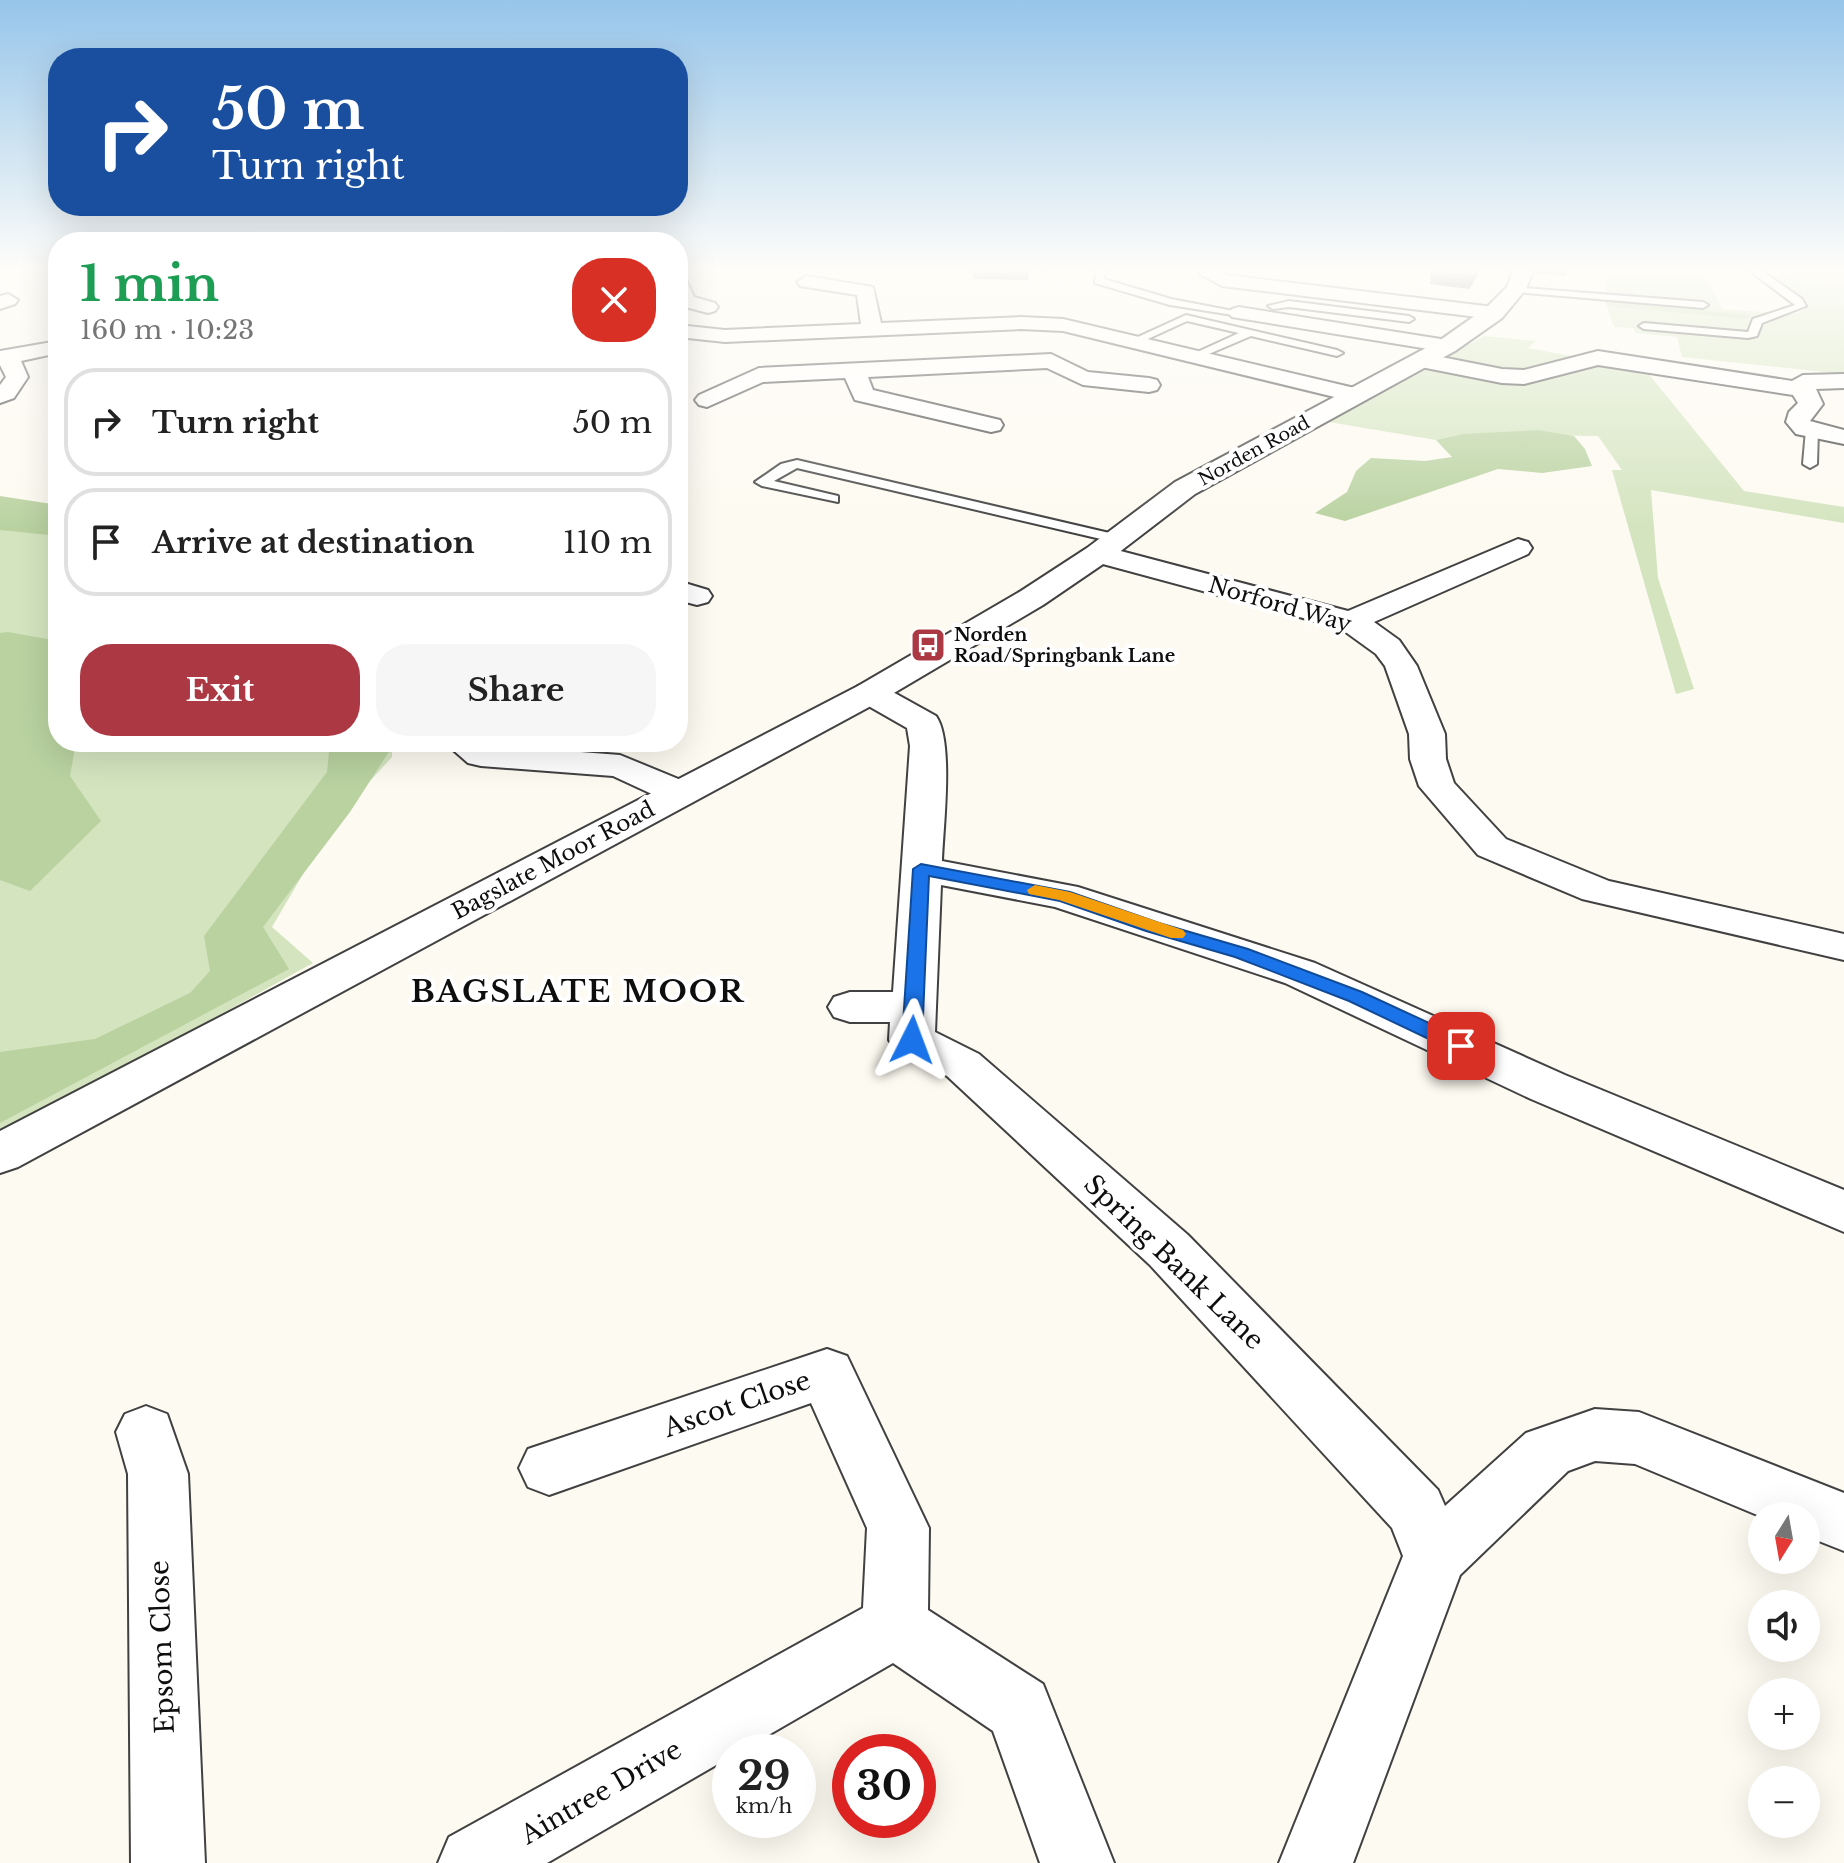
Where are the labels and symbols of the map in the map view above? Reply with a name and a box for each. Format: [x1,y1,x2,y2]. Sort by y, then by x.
street label: Norden Road [1195,411,1313,491]
street label: Norford Way [1205,571,1354,638]
place label: Norden Road/Springbank Lane [954,624,1175,667]
bus stop icon: Norden Road/Springbank Lane [909,626,947,664]
street label: Bagslate Moor Road [447,795,659,925]
district label: BAGSLATE MOOR [411,973,745,1010]
position arrow [870,998,954,1082]
pin [1427,1012,1495,1080]
street label: Spring Bank Lane [1077,1168,1271,1356]
street label: Ascot Close [658,1364,815,1444]
north arrow [1748,1502,1820,1574]
street label: Epsom Close [143,1560,181,1734]
street label: Aintree Drive [514,1733,687,1851]
speed limit sign: 30 [832,1734,936,1838]

